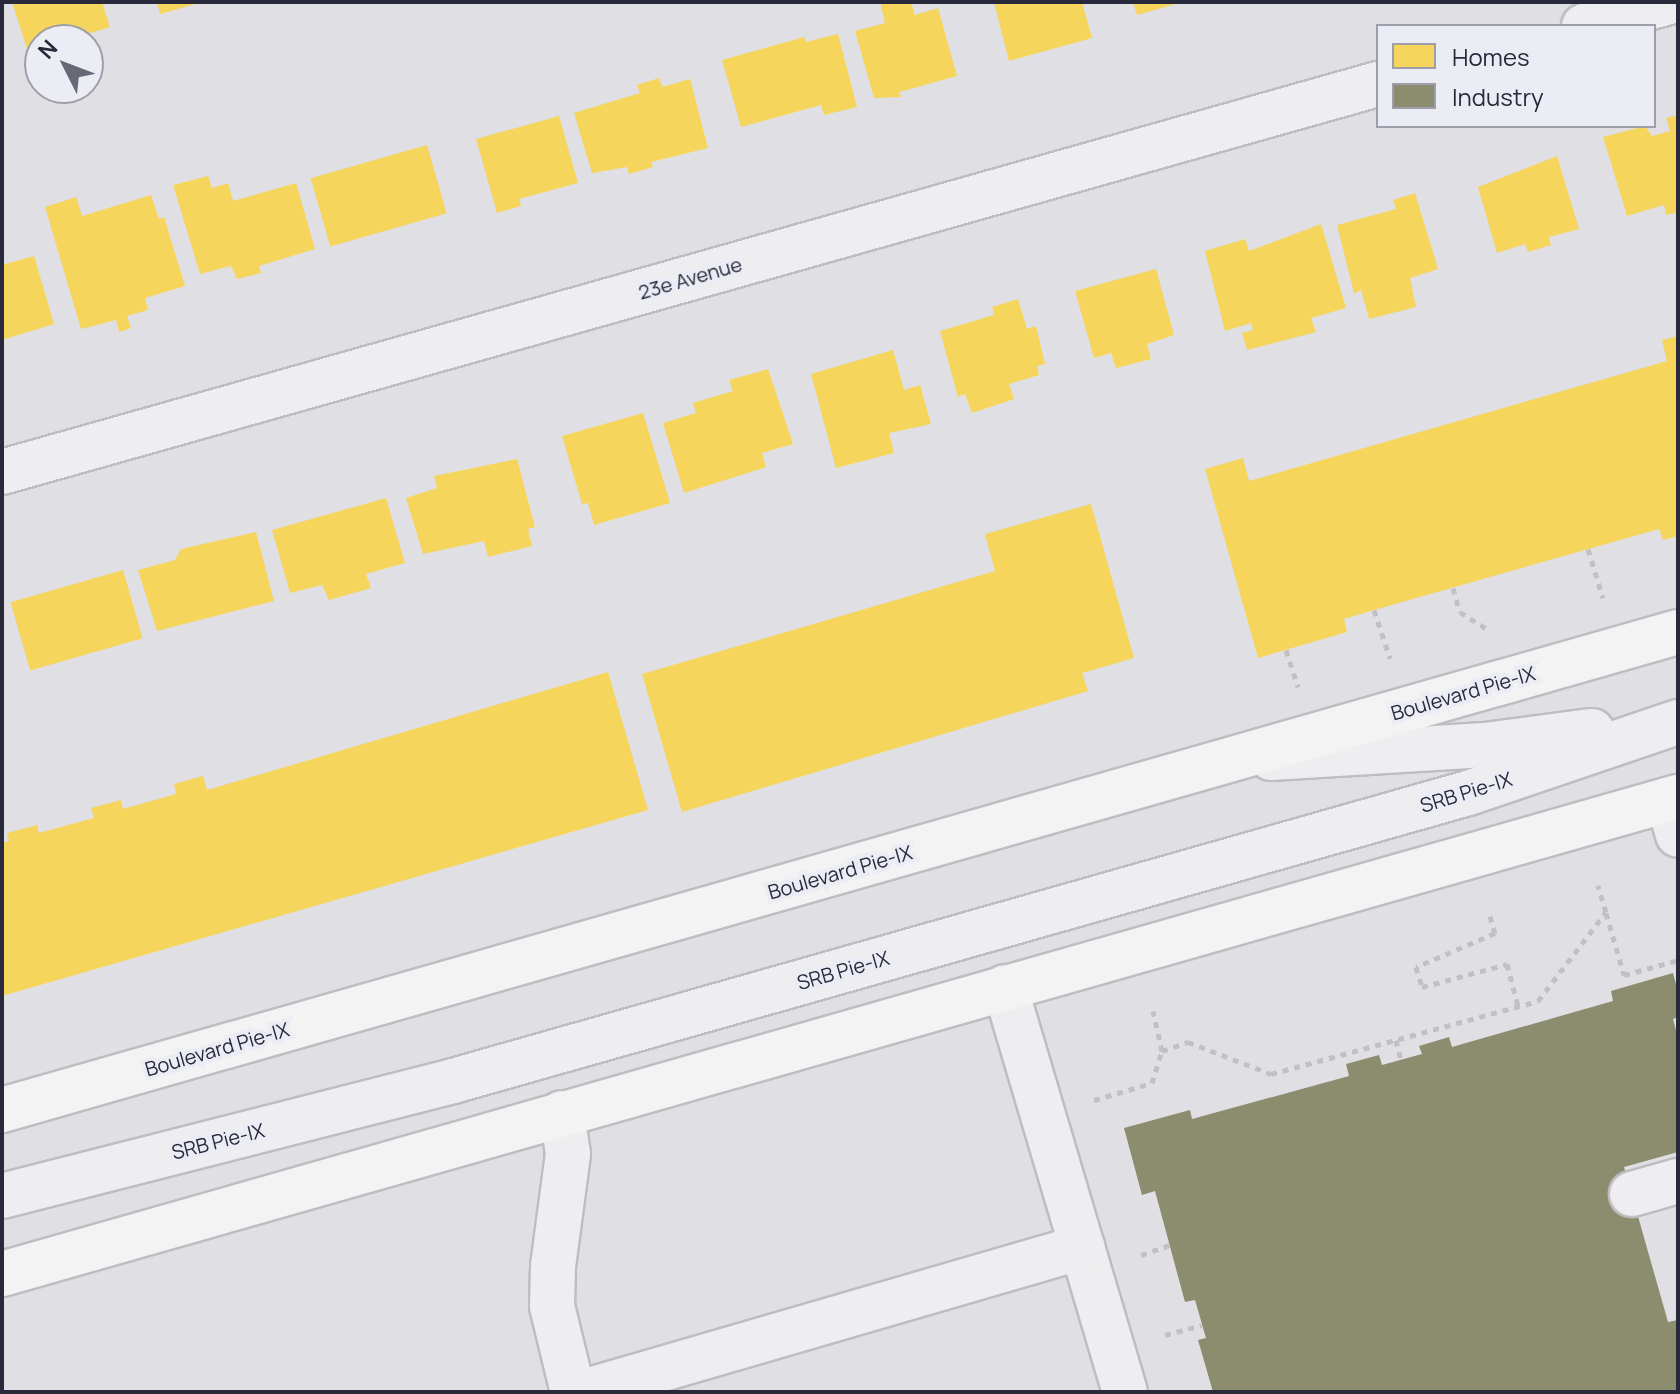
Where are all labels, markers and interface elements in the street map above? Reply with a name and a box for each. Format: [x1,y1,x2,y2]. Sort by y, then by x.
north arrow [24,24,104,104]
legend [1376,24,1656,128]
text: N [31,33,64,65]
text: Homes [1452,40,1530,73]
text: Industry [1452,80,1544,113]
street label: 23e Avenue [635,252,745,304]
street label: Boulevard Pie-IX [1388,661,1538,725]
street label: SRB Pie-IX [1417,767,1515,817]
street label: Boulevard Pie-IX [765,840,915,904]
street label: SRB Pie-IX [794,945,892,995]
street label: Boulevard Pie-IX [142,1017,292,1081]
street label: SRB Pie-IX [169,1118,267,1164]

